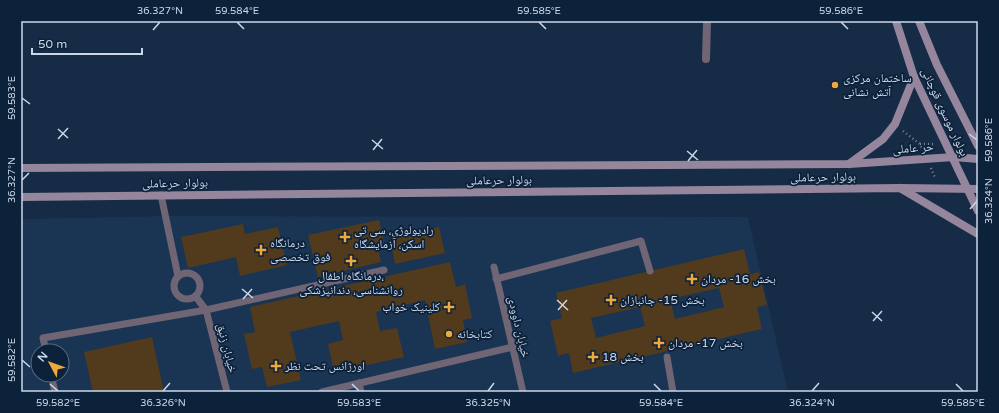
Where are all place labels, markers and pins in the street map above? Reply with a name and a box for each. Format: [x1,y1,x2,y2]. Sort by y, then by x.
place label: ساختمان مرکزی آتش نشانی [843,71,912,99]
marker: ساختمان مرکزی آتش نشانی [830,80,840,90]
place label: رادیولوژی، سی تی اسکن، آزمایشگاه [354,223,434,251]
marker: رادیولوژی، سی تی اسکن، آزمایشگاه [339,231,351,243]
place label: درمانگاه فوق تخصصی [270,236,331,264]
marker: درمانگاه فوق تخصصی [255,244,267,256]
marker: درمانگاه اطفال، روانشناسی، دندانپزشکی [345,255,357,267]
place label: درمانگاه اطفال، روانشناسی، دندانپزشکی [299,269,403,297]
place label: بخش 16- مردان [701,272,776,286]
marker: بخش 16- مردان [686,273,698,285]
place label: بخش 15- جانبازان [620,293,705,307]
marker: بخش 15- جانبازان [605,294,617,306]
place label: کلینیک خواب [382,300,440,314]
marker: کلینیک خواب [443,301,455,313]
place label: کتابخانه [457,327,492,341]
marker: کتابخانه [444,329,454,339]
place label: بخش 17- مردان [668,336,743,350]
marker: بخش 17- مردان [653,337,665,349]
place label: بخش 18 [602,350,644,364]
marker: بخش 18 [587,351,599,363]
place label: اورژانس تحت نظر [284,359,365,373]
marker: اورژانس تحت نظر [270,360,282,372]

